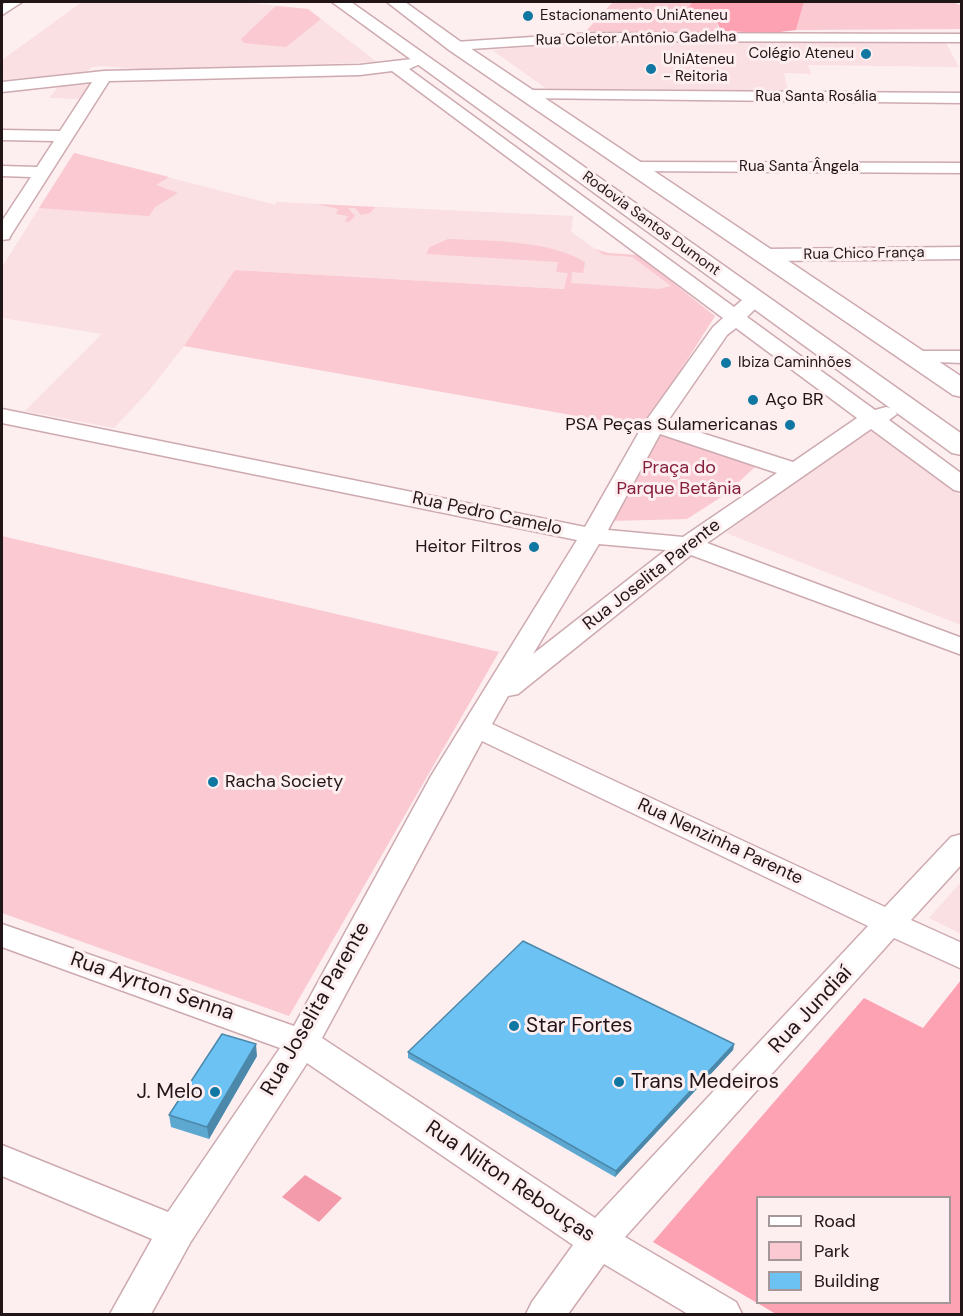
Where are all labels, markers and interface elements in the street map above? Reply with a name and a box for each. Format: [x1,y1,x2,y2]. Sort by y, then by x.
place label: Estacionamento UniAteneu [540,7,728,25]
marker: Estacionamento UniAteneu [521,9,535,23]
street label: Rua Coletor Antônio Gadelha [535,28,737,50]
place label: Colégio Ateneu [748,45,854,63]
marker: Colégio Ateneu [859,47,873,61]
place label: UniAteneu - Reitoria [663,51,734,86]
marker: UniAteneu - Reitoria [644,62,658,76]
street label: Rua Santa Rosália [755,88,877,106]
street label: Rua Santa Ângela [739,158,859,176]
street label: Rodovia Santos Dumont [578,168,724,280]
street label: Rua Chico França [803,244,925,264]
place label: Ibiza Caminhões [738,354,852,372]
marker: Ibiza Caminhões [719,356,733,370]
place label: Aço BR [765,389,824,411]
marker: Aço BR [746,393,760,407]
place label: PSA Peças Sulamericanas [565,414,778,436]
marker: PSA Peças Sulamericanas [783,418,797,432]
park label: Praça do Parque Betânia [617,457,741,500]
street label: Rua Pedro Camelo [410,488,564,540]
street label: Rua Joselita Parente [579,515,725,635]
place label: Heitor Filtros [415,536,522,558]
marker: Heitor Filtros [527,540,541,554]
place label: Racha Society [225,771,343,793]
marker: Racha Society [206,775,220,789]
street label: Rua Nenzinha Parente [634,794,806,890]
street label: Rua Joselita Parente [256,918,376,1100]
street label: Rua Ayrton Senna [67,947,237,1027]
street label: Rua Jundiaí [764,961,858,1059]
place label: Star Fortes [526,1013,633,1039]
marker: Star Fortes [507,1019,521,1033]
place label: Trans Medeiros [631,1069,779,1095]
marker: Trans Medeiros [612,1075,626,1089]
place label: J. Melo [136,1079,203,1105]
marker: J. Melo [208,1085,222,1099]
street label: Rua Nilton Rebouças [420,1116,600,1248]
legend [756,1196,951,1304]
text: Road [814,1209,856,1233]
text: Park [814,1239,850,1263]
text: Building [814,1269,879,1293]

